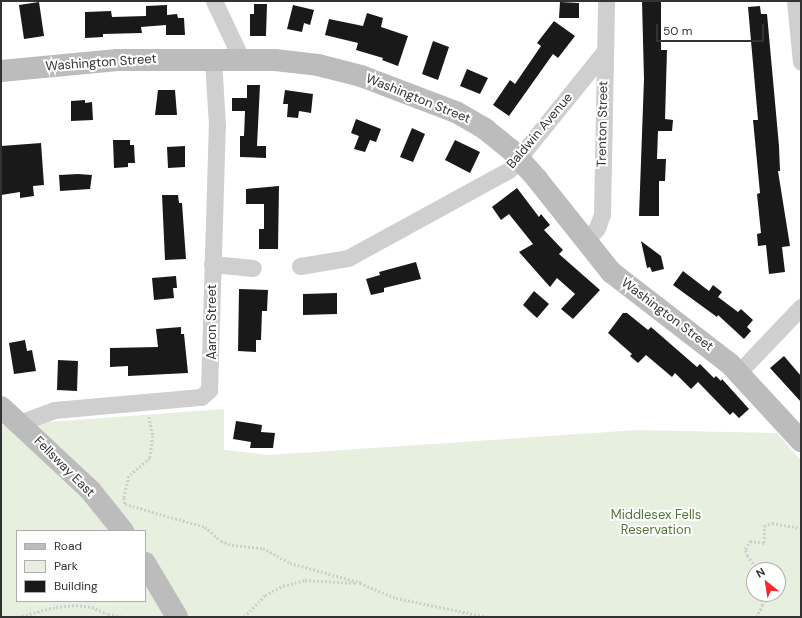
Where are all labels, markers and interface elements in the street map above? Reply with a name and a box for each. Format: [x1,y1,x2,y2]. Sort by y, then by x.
scale bar [658,16,766,42]
text: 50 m [663,23,692,39]
street label: Washington Street [45,51,157,75]
street label: Washington Street [364,71,472,127]
street label: Trenton Street [594,81,612,167]
street label: Baldwin Avenue [504,90,576,172]
street label: Washington Street [618,275,716,355]
street label: Aaron Street [204,284,220,360]
street label: Fellsway East [31,434,97,500]
park label: Middlesex Fells Reservation [611,508,701,539]
legend [16,530,146,602]
text: Road [54,538,82,554]
text: Park [54,558,78,574]
north arrow [746,562,786,602]
text: N [754,564,767,581]
text: Building [54,578,98,594]

